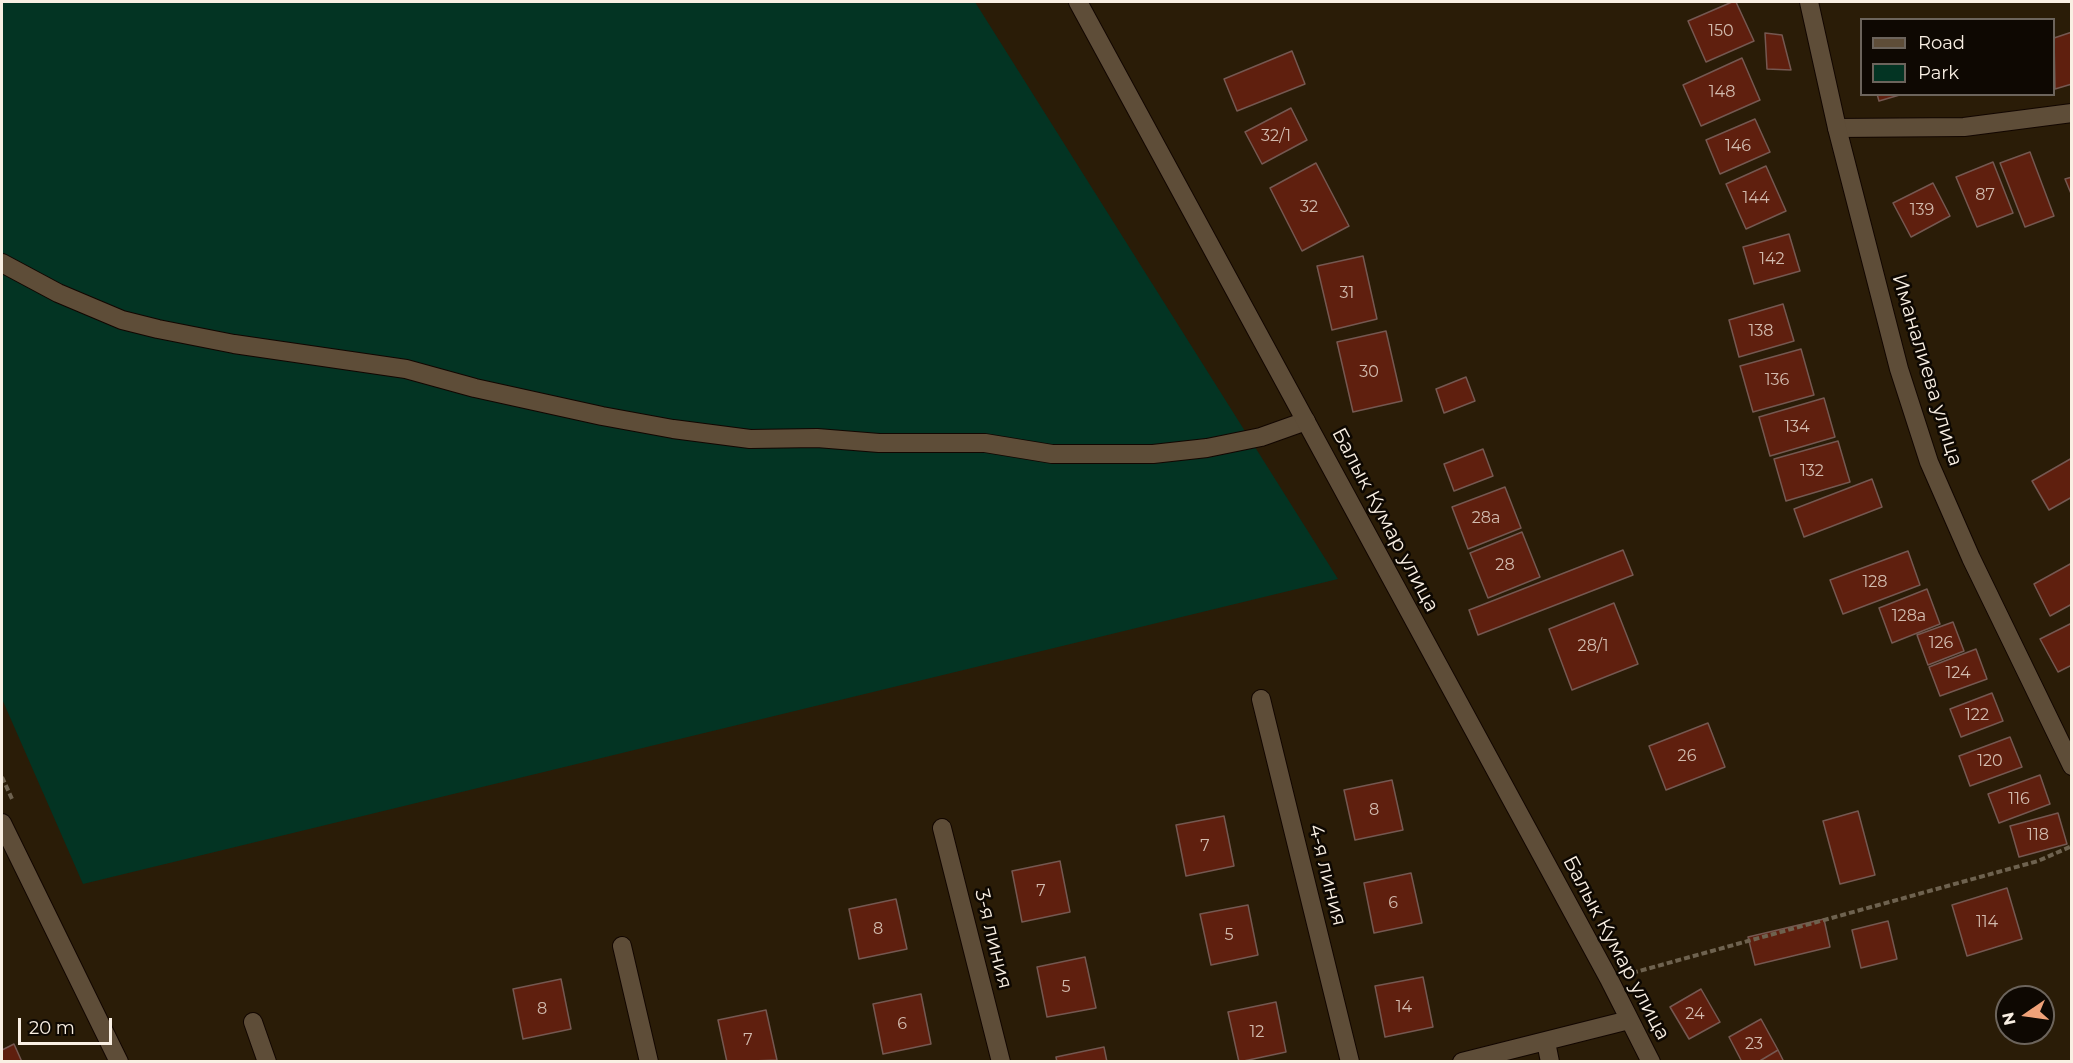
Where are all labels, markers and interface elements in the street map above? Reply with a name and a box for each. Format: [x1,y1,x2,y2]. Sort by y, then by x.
legend [1860,18,2055,96]
house number: 150 [1708,21,1734,41]
text: Road [1918,32,1965,54]
text: Park [1918,62,1959,84]
house number: 148 [1709,82,1735,102]
house number: 32/1 [1261,126,1291,146]
house number: 146 [1725,136,1751,156]
house number: 87 [1975,185,1995,205]
house number: 144 [1743,188,1769,208]
house number: 32 [1300,197,1318,217]
house number: 139 [1910,200,1934,220]
house number: 142 [1759,249,1785,269]
street label: Иманалиева улица [1886,271,1968,469]
house number: 31 [1340,283,1354,303]
house number: 138 [1748,321,1774,341]
house number: 30 [1359,362,1379,382]
house number: 136 [1765,370,1789,390]
house number: 134 [1784,417,1810,437]
street label: Балык Кумар улица [1326,424,1444,616]
house number: 132 [1800,461,1824,481]
house number: 28а [1472,508,1500,528]
house number: 28 [1495,555,1515,575]
house number: 128 [1862,572,1888,592]
house number: 128а [1892,606,1926,626]
house number: 126 [1929,633,1953,653]
house number: 28/1 [1578,636,1608,656]
house number: 124 [1945,663,1971,683]
house number: 122 [1965,705,1989,725]
house number: 26 [1678,746,1696,766]
house number: 120 [1977,751,2003,771]
house number: 116 [2008,789,2030,809]
house number: 8 [1369,800,1379,820]
street label: 4-я линия [1303,822,1351,928]
house number: 118 [2027,825,2049,845]
house number: 7 [1200,836,1210,856]
street label: Балык Кумар улица [1557,852,1675,1044]
house number: 7 [1036,881,1046,901]
street label: 3-я линия [969,887,1017,991]
house number: 6 [1388,893,1398,913]
house number: 114 [1976,912,1998,932]
house number: 8 [873,919,883,939]
house number: 5 [1224,925,1234,945]
house number: 5 [1061,977,1071,997]
north arrow [1995,985,2055,1045]
house number: 14 [1396,997,1412,1017]
house number: 8 [537,999,547,1019]
house number: 24 [1685,1004,1705,1024]
scale bar [21,1006,116,1044]
text: N [1998,1010,2020,1027]
house number: 6 [897,1014,907,1034]
text: 20 m [29,1017,75,1039]
house number: 12 [1250,1022,1264,1042]
house number: 7 [743,1030,753,1050]
house number: 23 [1745,1034,1763,1054]

